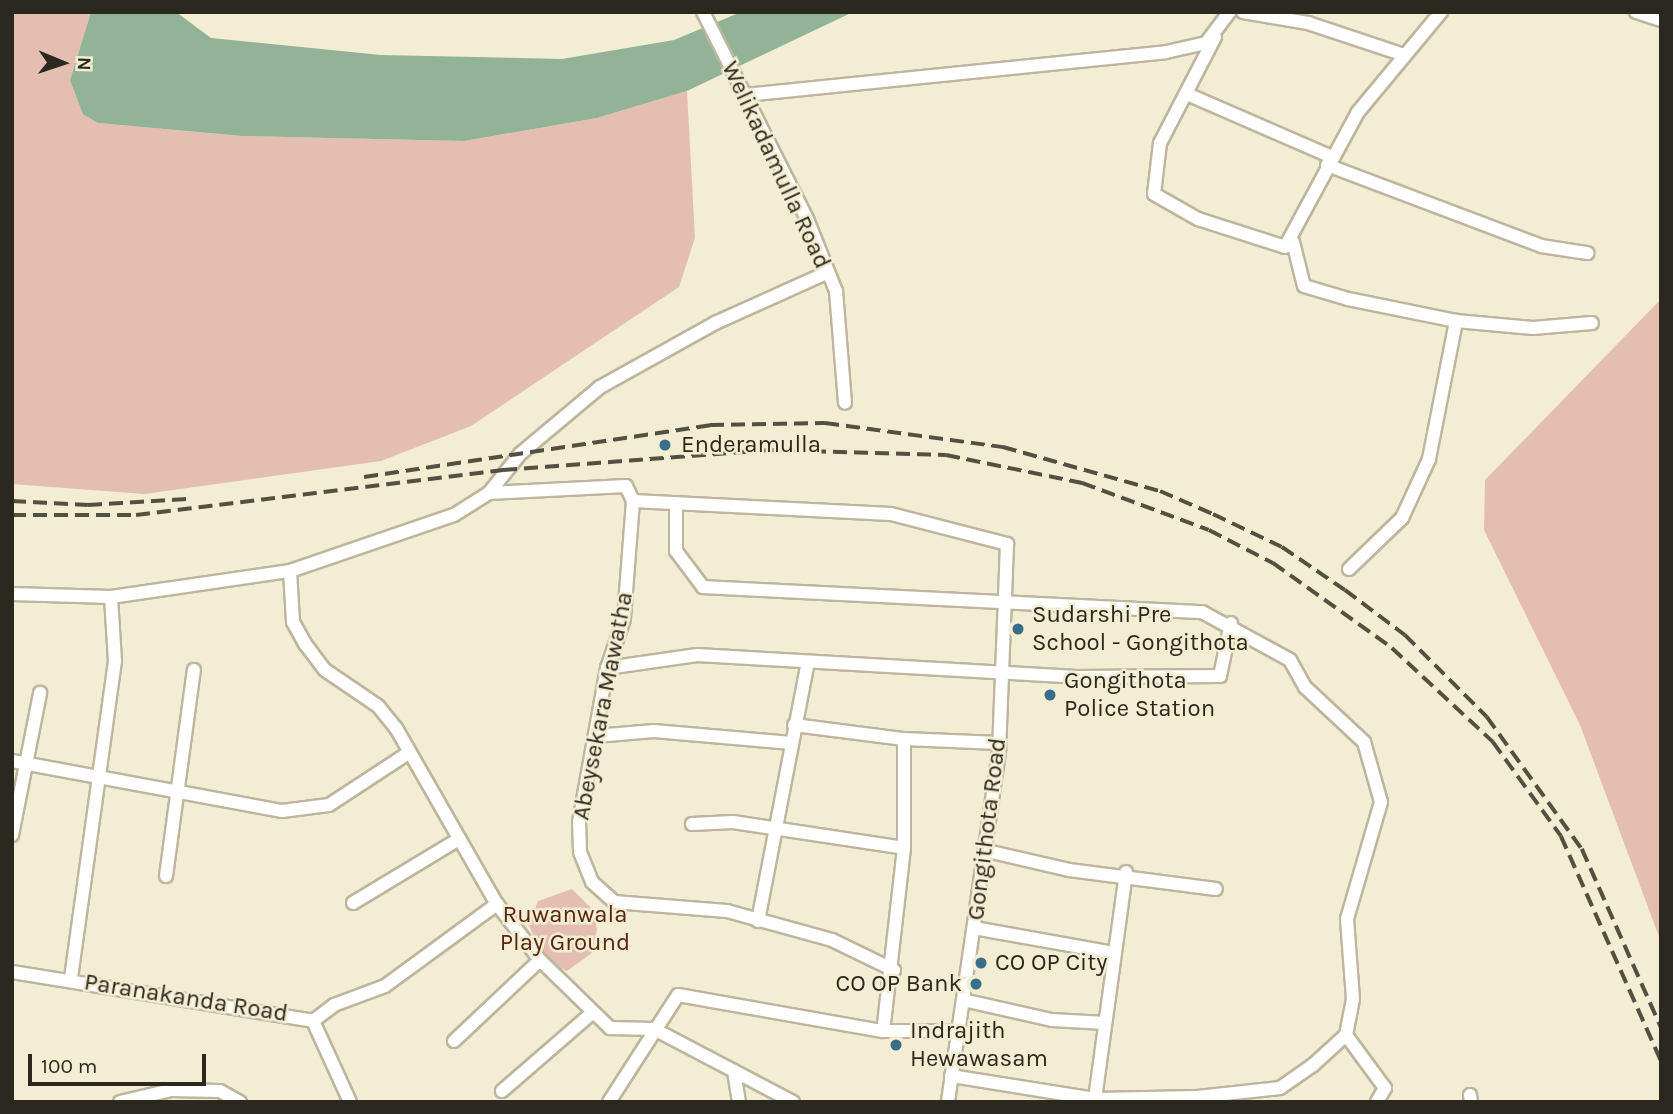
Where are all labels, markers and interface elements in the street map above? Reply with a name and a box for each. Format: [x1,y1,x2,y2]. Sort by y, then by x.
north arrow [28,28,98,98]
text: N [73,57,95,71]
street label: Welikadamulla Road [715,57,837,273]
place label: Enderamulla [681,431,821,459]
marker: Enderamulla [655,435,675,455]
street label: Abeysekara Mawatha [567,590,639,822]
place label: Sudarshi Pre School - Gongithota [1032,601,1249,657]
marker: Sudarshi Pre School - Gongithota [1010,621,1026,637]
place label: Gongithota Police Station [1064,667,1215,723]
marker: Gongithota Police Station [1042,687,1058,703]
street label: Gongithota Road [962,736,1012,922]
park label: Ruwanwala Play Ground [500,901,630,957]
place label: CO OP City [995,949,1107,977]
marker: CO OP City [973,955,989,971]
street label: Paranakanda Road [82,968,290,1028]
place label: CO OP Bank [835,970,962,998]
marker: CO OP Bank [968,976,984,992]
place label: Indrajith Hewawasam [910,1017,1048,1073]
marker: Indrajith Hewawasam [888,1037,904,1053]
scale bar [32,1040,210,1084]
text: 100 m [41,1054,98,1078]

